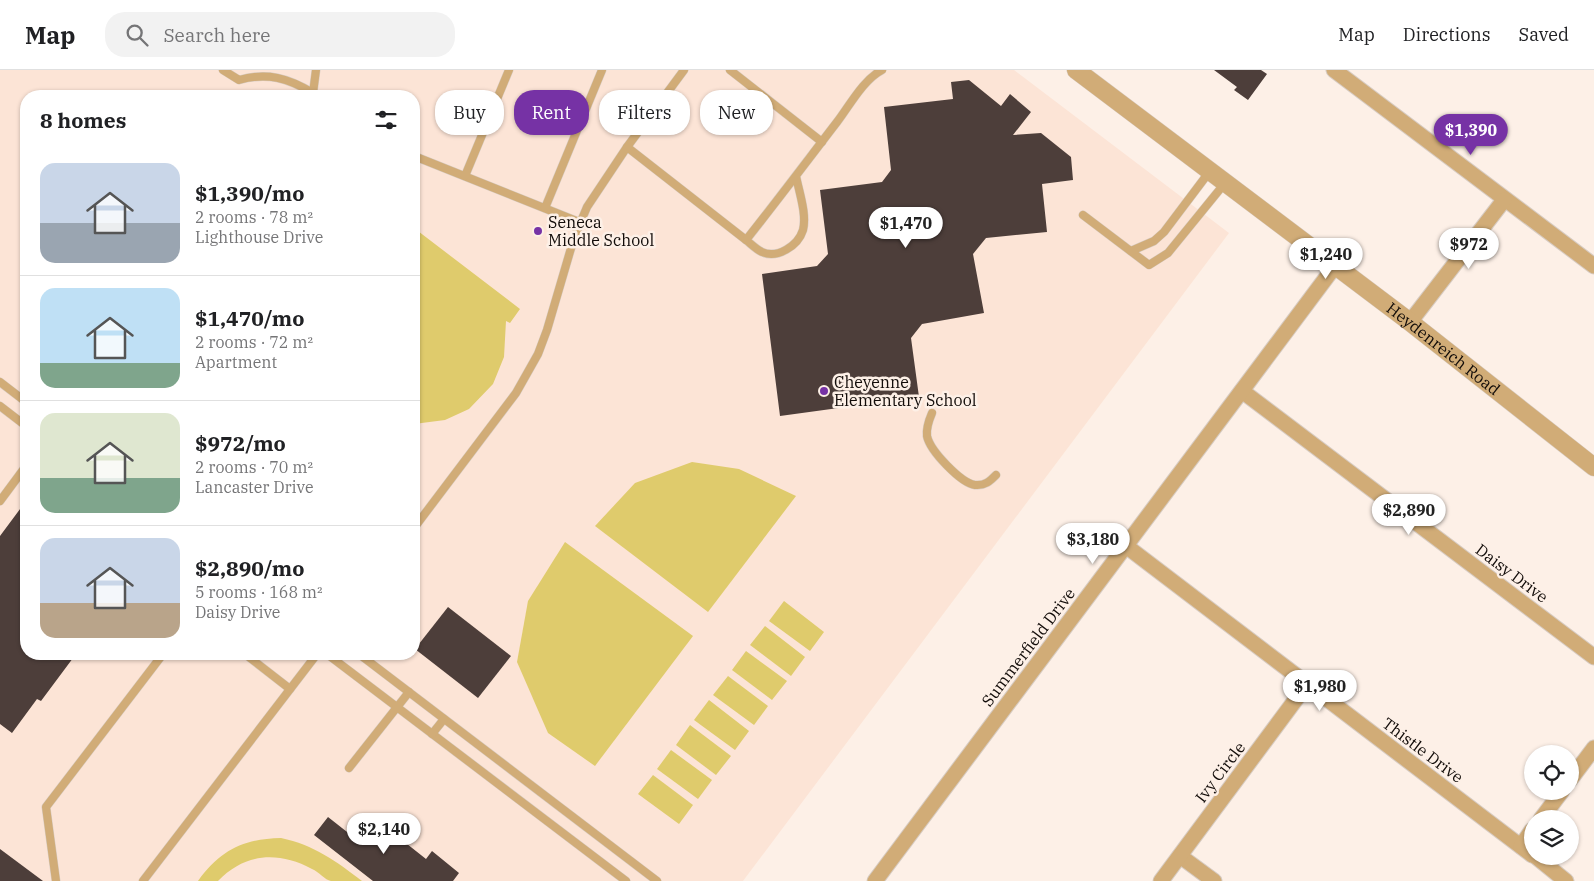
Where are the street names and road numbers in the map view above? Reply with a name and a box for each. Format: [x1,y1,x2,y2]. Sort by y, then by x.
street label: Heydenreich Road [1383,298,1504,399]
street label: Daisy Drive [1472,539,1552,607]
street label: Summerfield Drive [977,584,1079,710]
street label: Thistle Drive [1379,713,1467,787]
street label: Ivy Circle [1191,738,1249,806]

